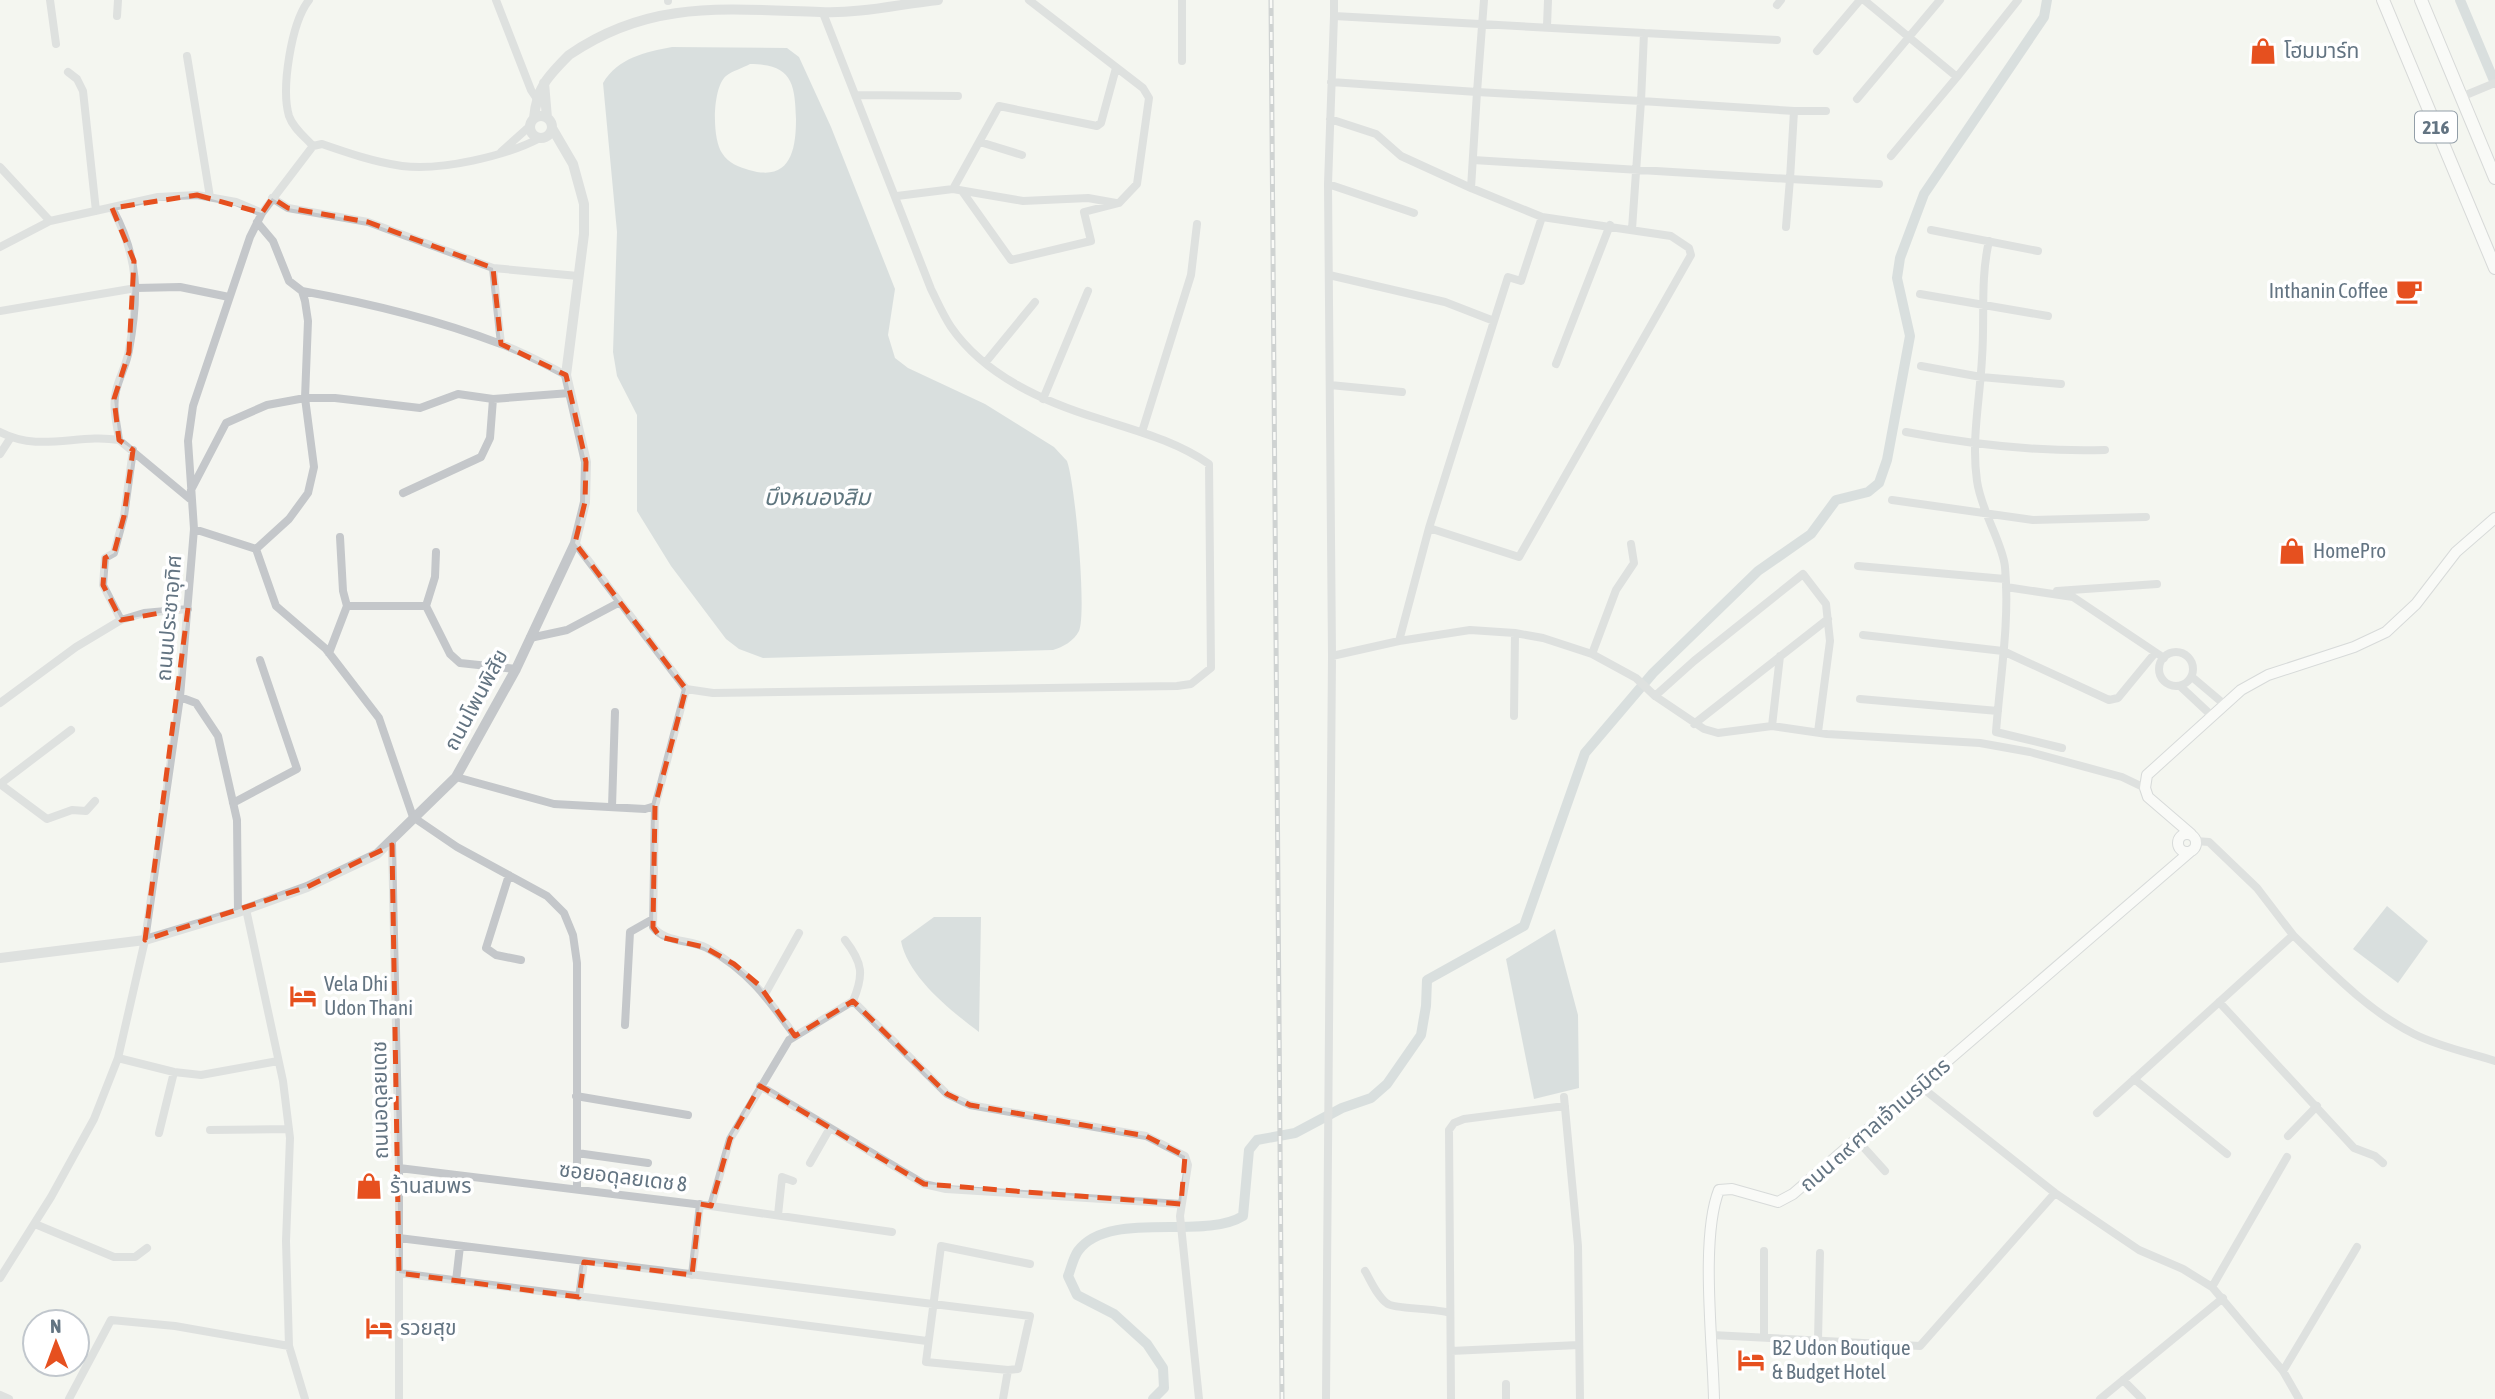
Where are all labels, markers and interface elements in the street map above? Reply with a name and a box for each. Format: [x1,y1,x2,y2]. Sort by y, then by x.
shop icon: โฮมมาร์ท [2248,36,2278,66]
place label: โฮมมาร์ท [2284,38,2359,62]
road number: 216 [2415,111,2457,142]
cafe icon: Inthanin Coffee [2394,276,2424,306]
place label: Inthanin Coffee [2269,278,2388,302]
water label: บึงหนองสิม [764,484,872,510]
shop icon: HomePro [2277,536,2307,566]
place label: HomePro [2313,538,2386,562]
street label: ถนนประชาอุทิศ [151,554,187,682]
street label: ถนนโพนพิสัย [438,645,512,754]
place label: Vela Dhi Udon Thani [324,971,413,1019]
hotel icon: Vela Dhi Udon Thani [288,981,318,1011]
street label: ถนนอดุลยเดช [366,1041,394,1159]
street label: ถนน ๓๙ ศาลเจ้าเนรมิตร [1794,1052,1954,1196]
street label: ซอยอดุลยเดช 8 [557,1156,689,1198]
shop icon: ร้านสมพร [354,1171,384,1201]
place label: ร้านสมพร [390,1173,471,1197]
north arrow [21,1308,91,1378]
hotel icon: รวยสุข [364,1313,394,1343]
text: N [50,1315,62,1337]
place label: รวยสุข [400,1315,457,1341]
place label: B2 Udon Boutique & Budget Hotel [1772,1335,1910,1383]
hotel icon: B2 Udon Boutique & Budget Hotel [1736,1345,1766,1375]

